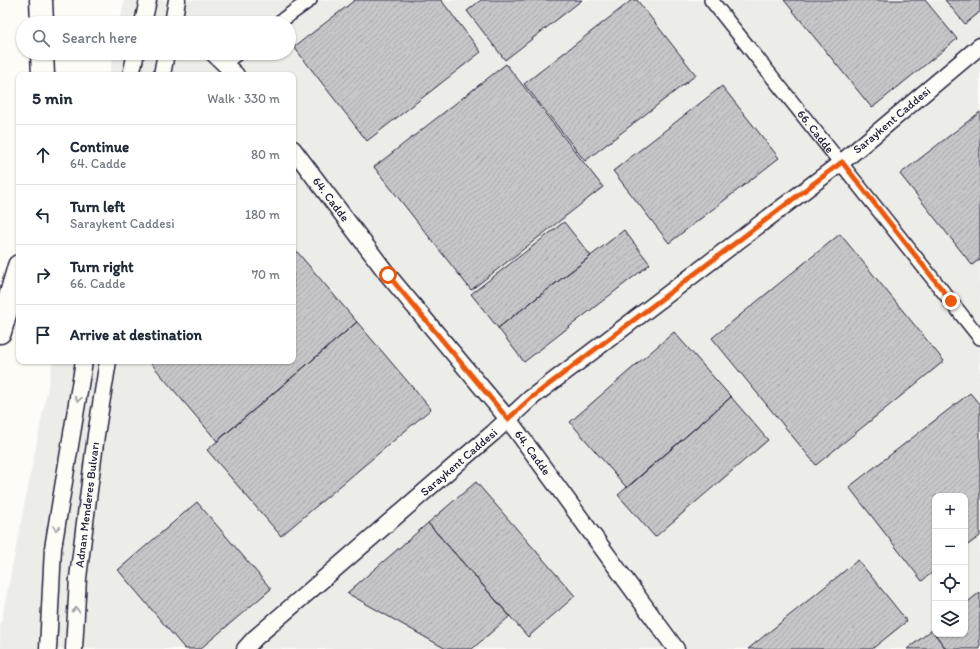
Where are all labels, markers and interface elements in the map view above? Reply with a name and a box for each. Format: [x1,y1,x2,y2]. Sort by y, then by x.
search box [16,16,296,60]
icon: search [30,27,52,49]
text: Search here [62,29,137,47]
street label: Saraykent Caddesi [850,84,933,157]
text: 5 min [32,88,72,108]
text: Walk · 330 m [207,91,280,106]
street label: 66. Cadde [794,107,837,156]
text: Continue [70,138,129,156]
icon: ahead [32,144,54,166]
text: 80 m [251,147,280,162]
text: 64. Cadde [70,156,126,171]
street label: 64. Cadde [310,174,352,225]
text: Turn left [70,198,125,216]
icon: left [32,204,54,226]
text: 180 m [245,207,280,222]
text: Saraykent Caddesi [70,216,175,231]
text: Turn right [70,258,134,276]
icon: right [32,264,54,286]
route start [379,266,397,284]
text: 70 m [252,267,280,282]
text: 66. Cadde [70,276,125,291]
route end [942,292,960,310]
icon: arrive [32,324,54,346]
text: Arrive at destination [70,326,202,344]
one-way arrow [74,396,82,403]
street label: Saraykent Caddesi [418,426,500,499]
street label: 64. Cadde [512,428,554,478]
street label: Adnan Menderes Bulvarı [72,441,102,568]
map controls [932,493,968,637]
button: + [932,493,968,529]
one-way arrow [53,525,61,531]
button: − [932,529,968,565]
button: locate [932,565,968,601]
button: layers [932,601,968,637]
one-way arrow [72,607,81,613]

